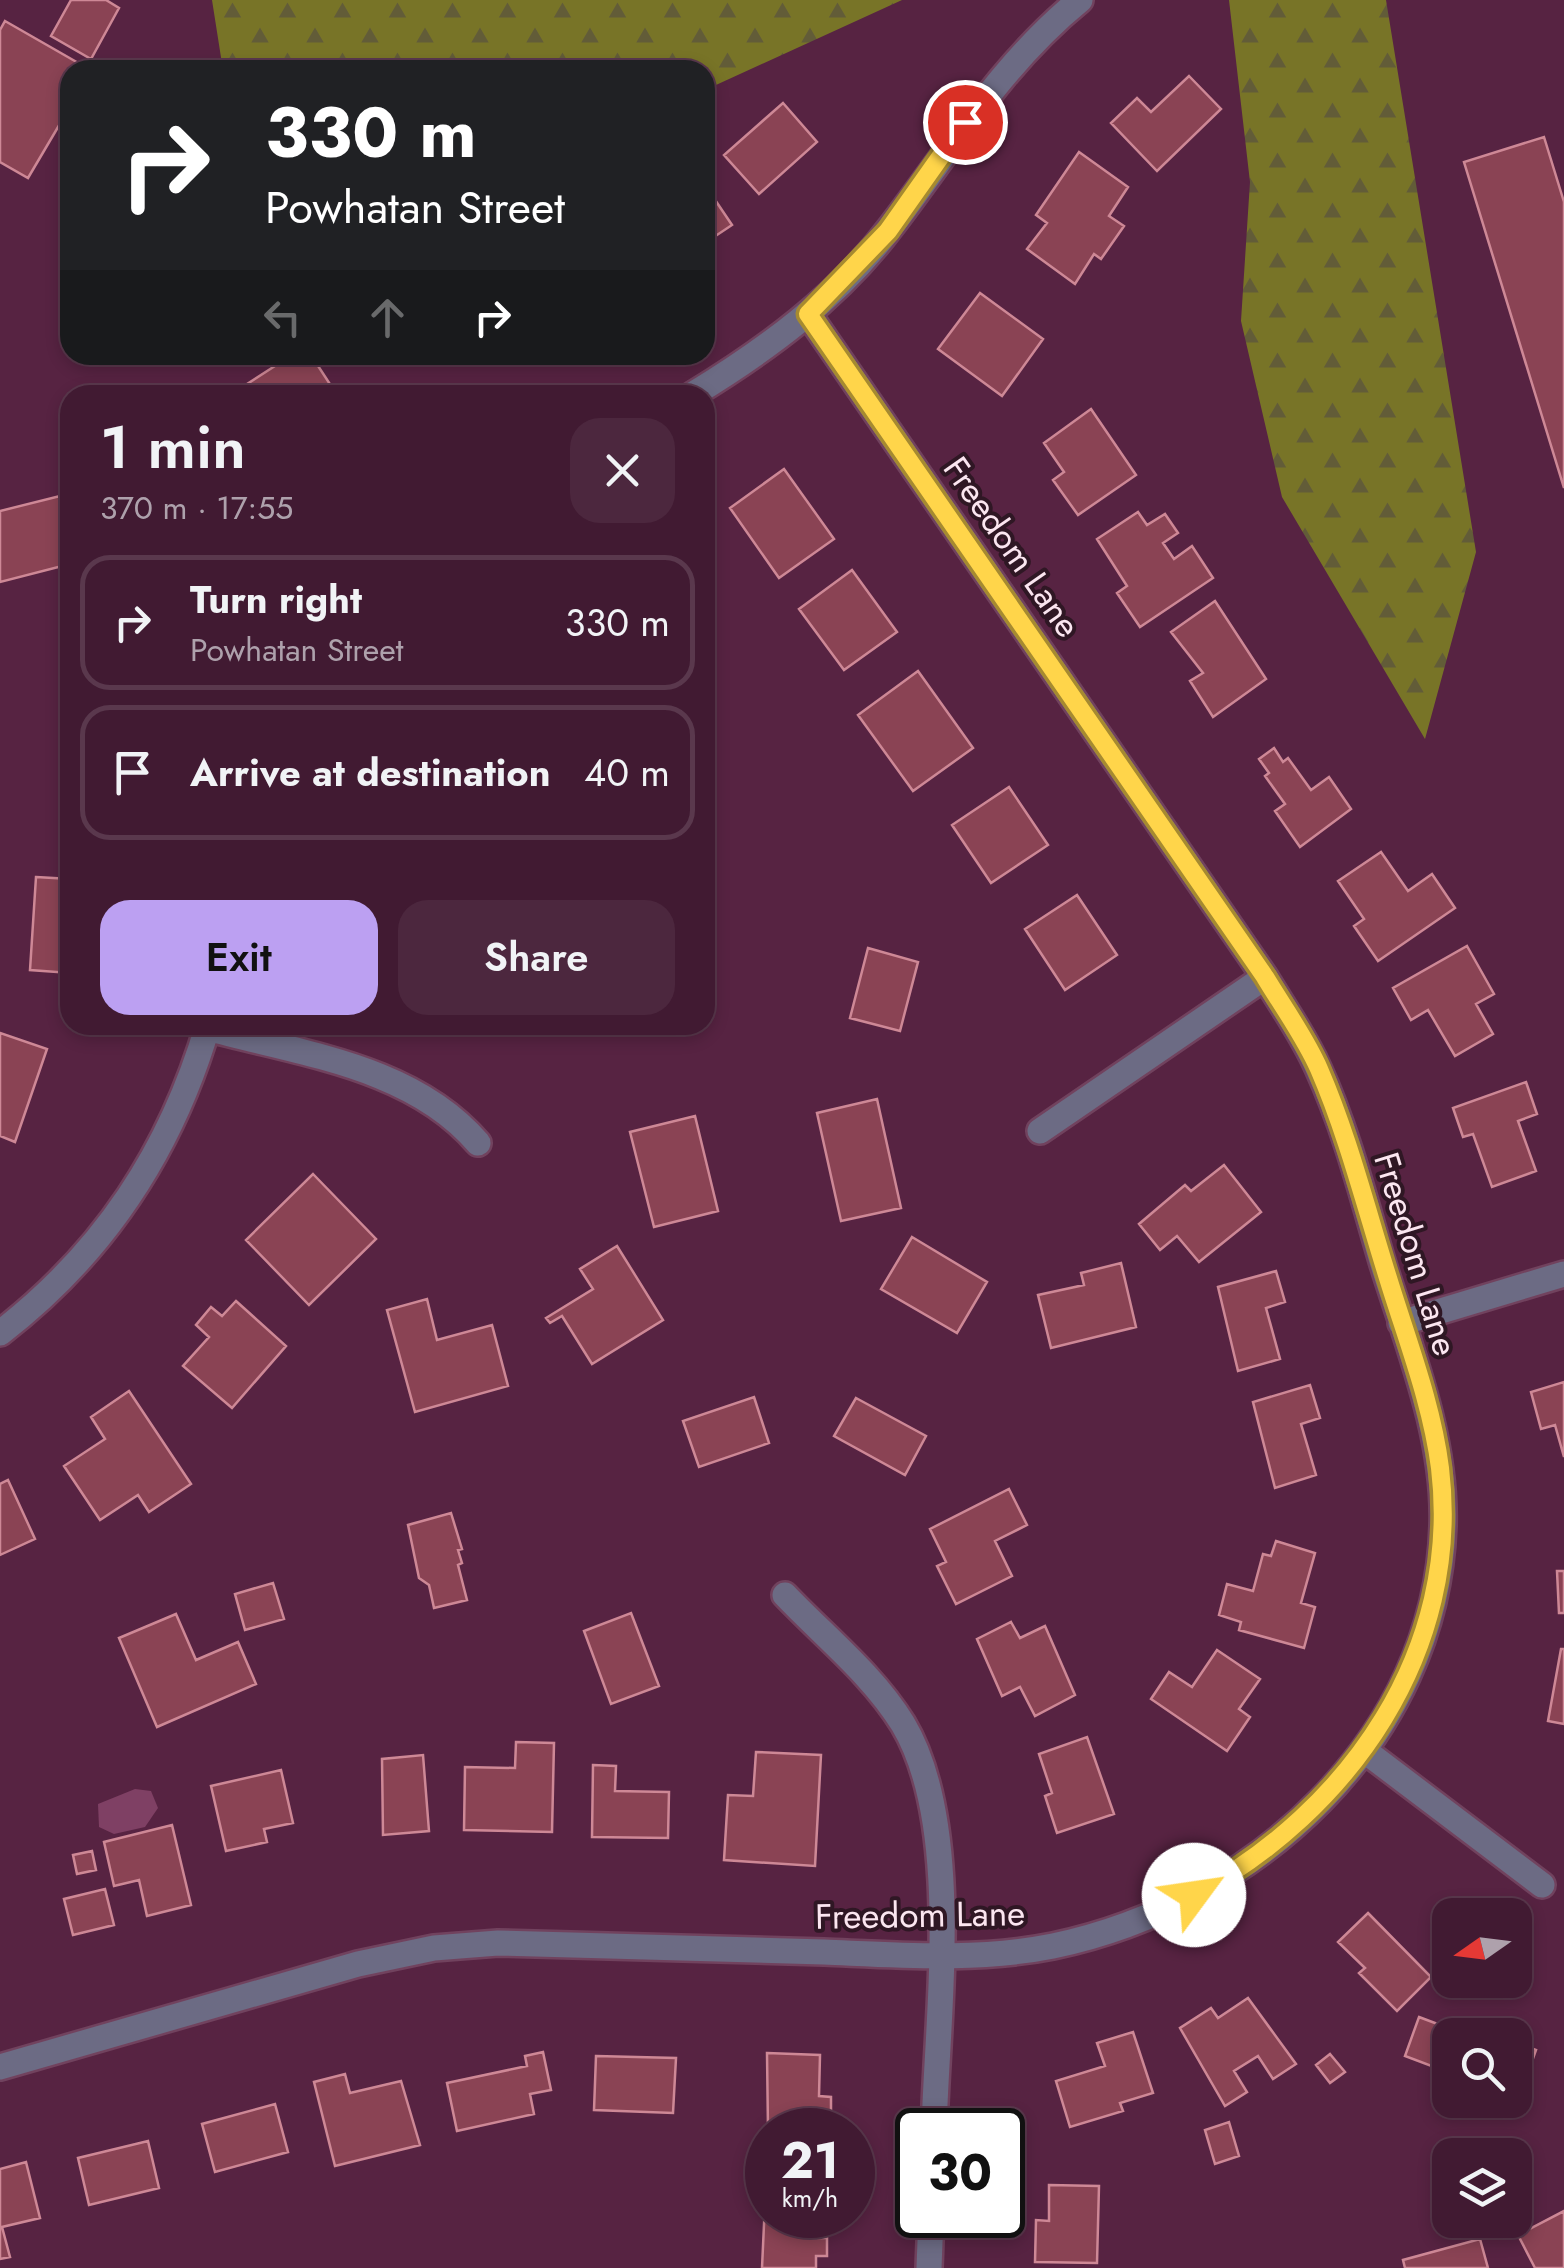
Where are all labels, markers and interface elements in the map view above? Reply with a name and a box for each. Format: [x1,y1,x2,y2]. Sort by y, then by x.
pin [923,80,1008,165]
text: 330 m [265,82,477,183]
icon: arrive [938,95,993,150]
icon: right [100,100,230,230]
text: Powhatan Street [265,175,565,240]
icon: left [255,290,310,345]
icon: ahead [360,290,415,345]
icon: right [465,290,520,345]
text: 1 min [100,404,246,491]
button: close [570,418,675,523]
street label: Freedom Lane [931,447,1093,647]
text: 370 m · 17:55 [100,485,293,531]
text: Turn right [190,572,362,627]
icon: right [105,595,160,650]
text: 330 m [565,595,670,650]
text: Powhatan Street [190,627,403,673]
icon: arrive [105,745,160,800]
text: Arrive at destination [190,745,551,800]
text: 40 m [584,745,670,800]
button: Exit [100,900,378,1015]
button: Share [398,900,675,1015]
street label: Freedom Lane [1361,1146,1471,1362]
position arrow [1142,1843,1246,1947]
street label: Freedom Lane [814,1888,1026,1942]
north arrow [1432,1898,1532,1998]
map controls [1432,1898,1532,2238]
button: search [1432,2018,1532,2118]
speed limit sign: 30 [895,2108,1025,2238]
text: 21 [781,2124,839,2197]
button: layers [1432,2138,1532,2238]
text: km/h [782,2180,838,2216]

